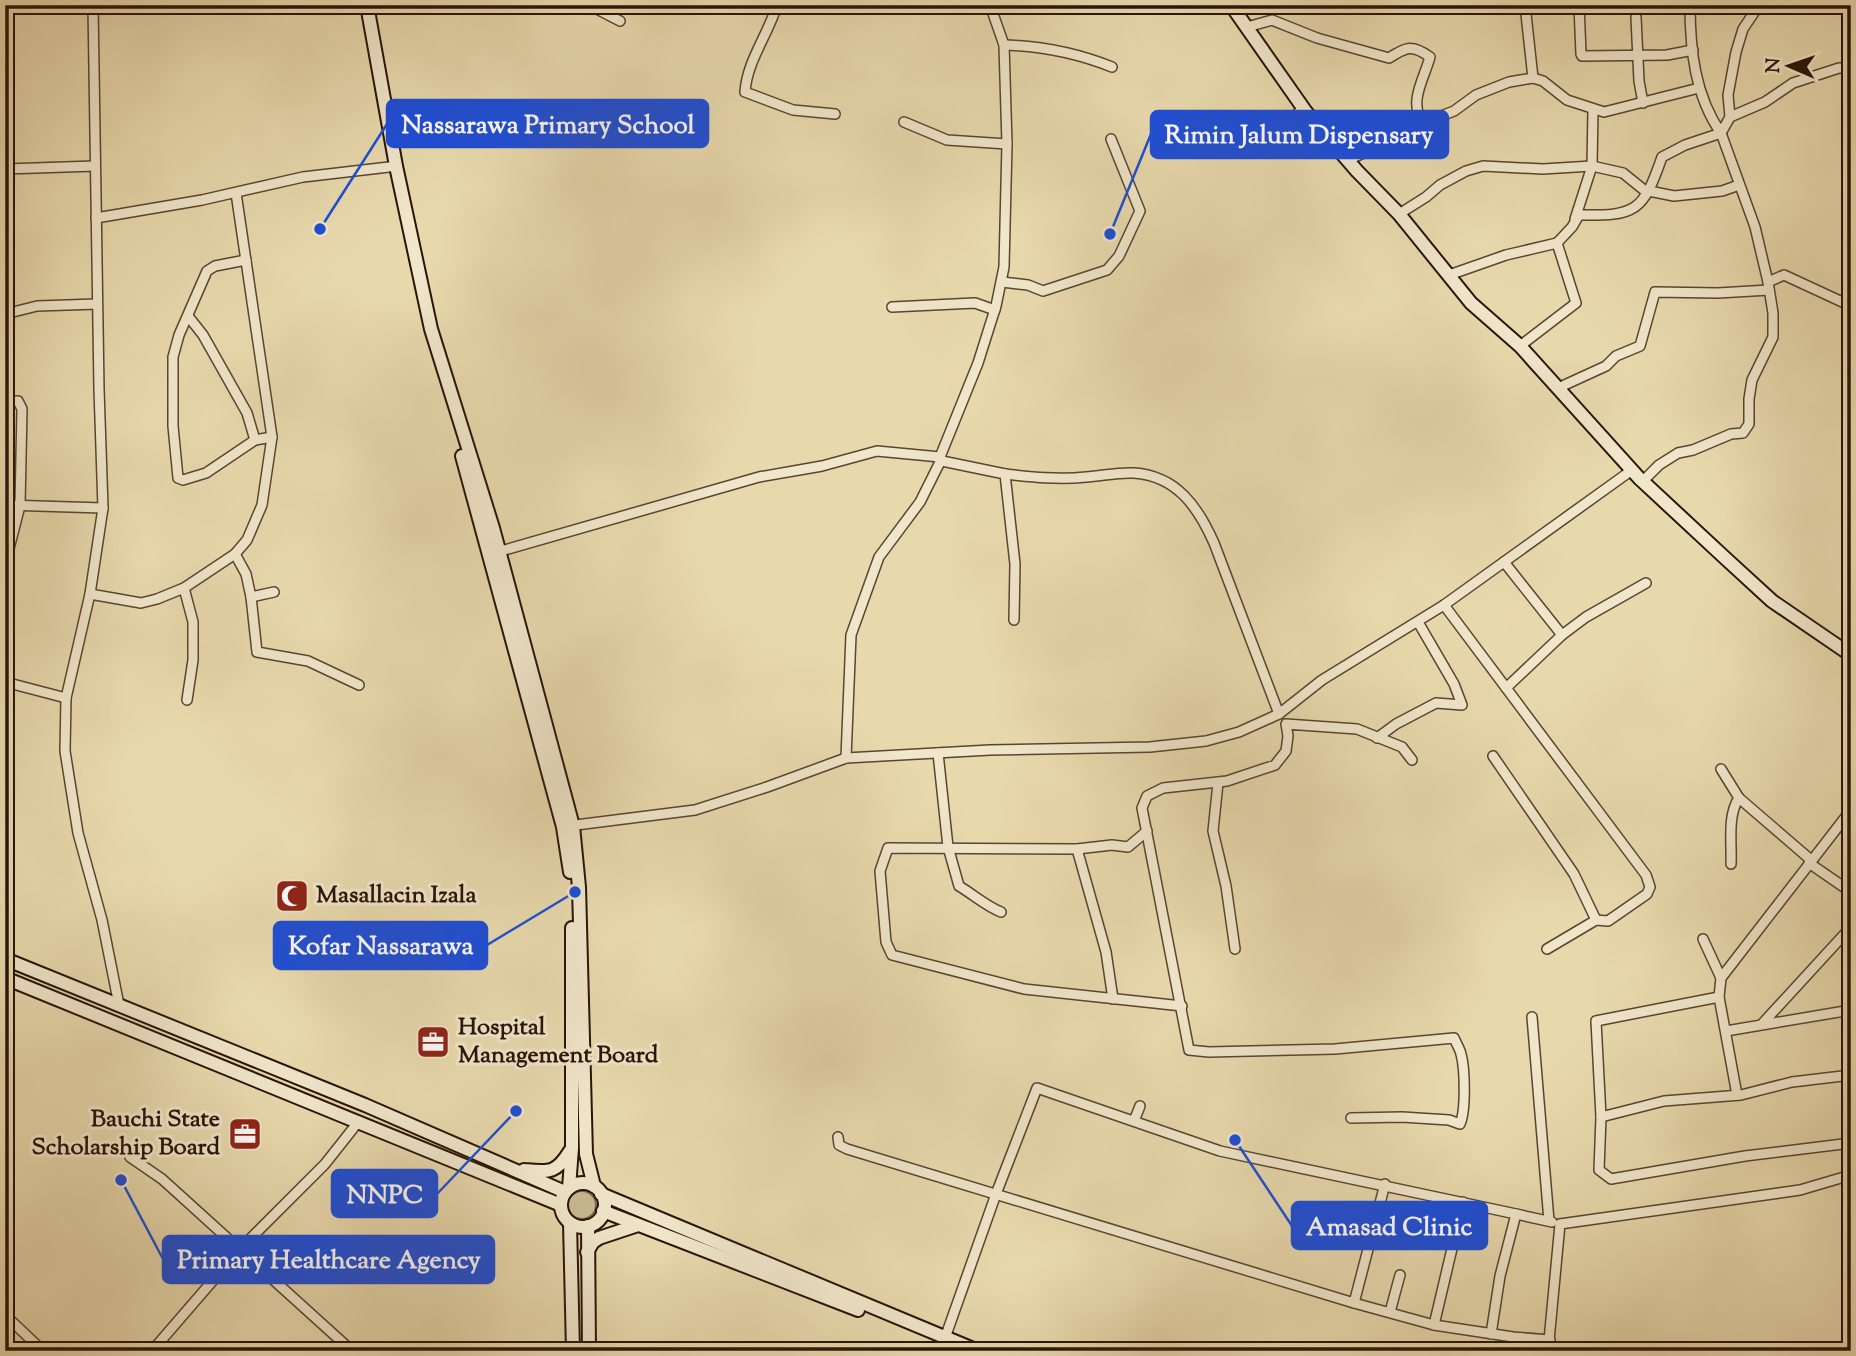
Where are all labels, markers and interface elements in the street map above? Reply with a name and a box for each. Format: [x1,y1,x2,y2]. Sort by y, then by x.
north arrow [1755,32,1825,102]
text: N [1761,57,1788,74]
callout: Nassarawa Primary School [387,100,708,147]
text: Nassarawa Primary School [401,108,695,145]
callout: Rimin Jalum Dispensary [1151,111,1448,158]
text: Rimin Jalum Dispensary [1164,118,1434,155]
mosque icon: Masallacin Izala [273,877,311,915]
place label: Masallacin Izala [316,879,477,913]
callout: Kofar Nassarawa [274,922,487,969]
text: Kofar Nassarawa [288,929,474,966]
place label: Hospital Management Board [458,1011,659,1073]
office icon: Hospital Management Board [414,1023,452,1061]
place label: Bauchi State Scholarship Board [32,1103,220,1165]
office icon: Bauchi State Scholarship Board [226,1115,264,1153]
callout: NNPC [332,1170,437,1217]
text: NNPC [346,1178,424,1215]
callout: Amasad Clinic [1292,1202,1487,1249]
text: Amasad Clinic [1306,1210,1473,1247]
callout: Primary Healthcare Agency [163,1236,494,1283]
text: Primary Healthcare Agency [177,1243,481,1280]

